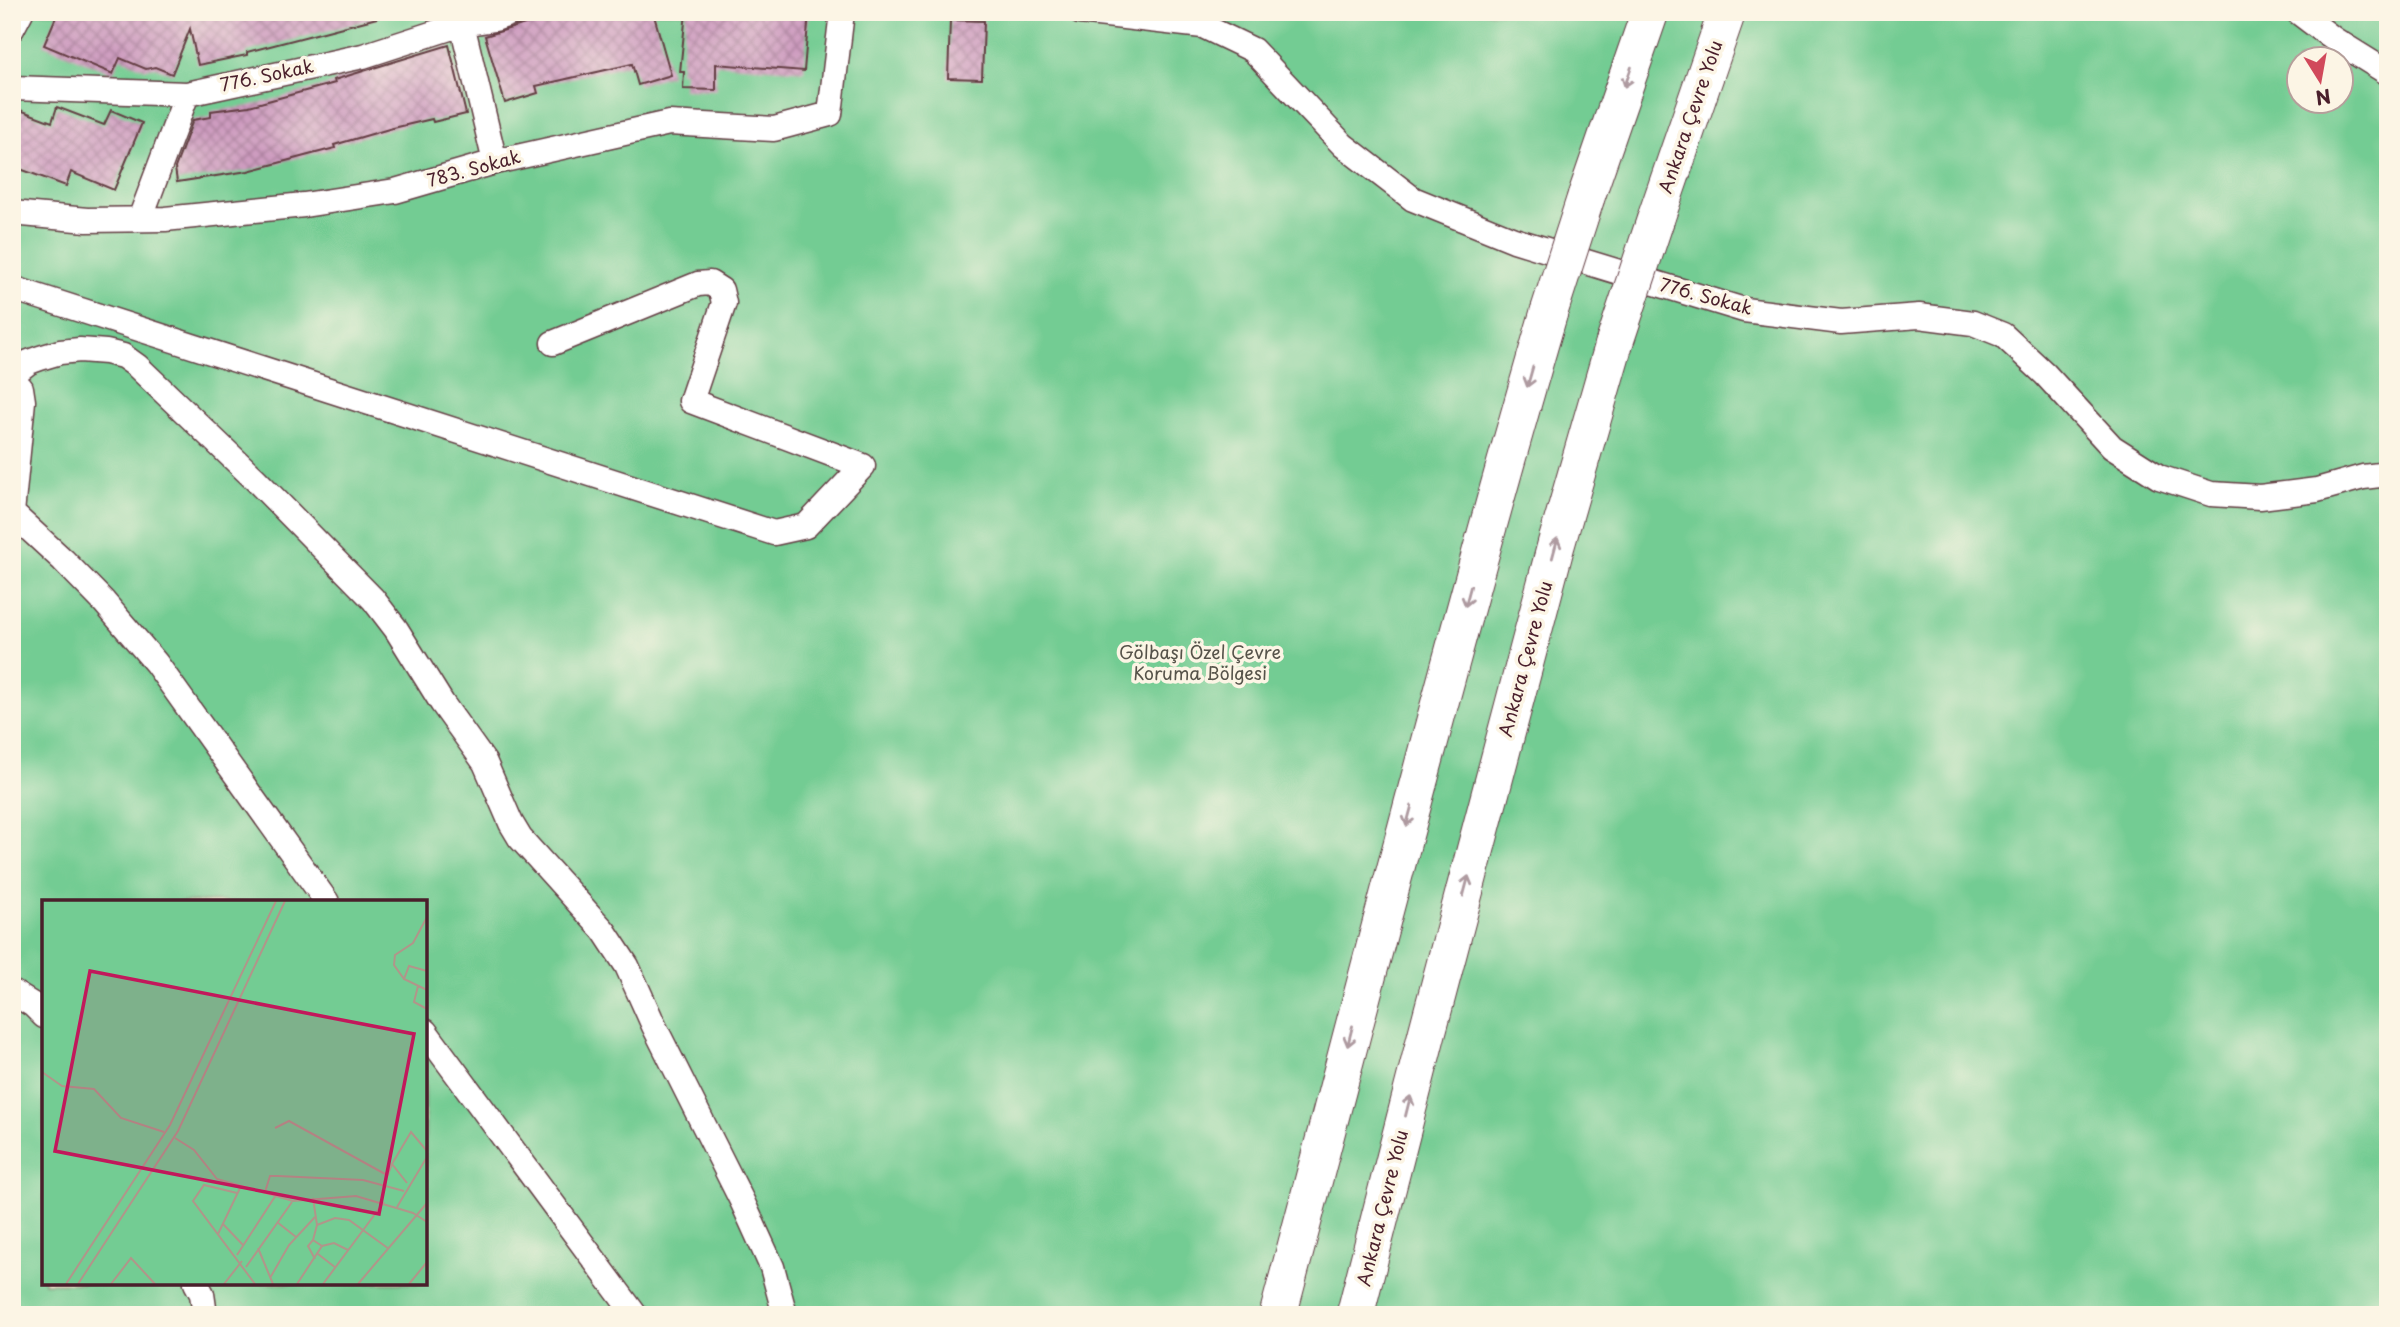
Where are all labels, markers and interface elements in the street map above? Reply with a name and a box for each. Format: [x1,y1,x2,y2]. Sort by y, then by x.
street label: Ankara Çevre Yolu [1651,36,1728,197]
north arrow [2284,46,2354,116]
street label: 776. Sokak [217,51,316,98]
one-way arrow [1621,65,1633,87]
text: N [2313,82,2333,113]
street label: 783. Sokak [424,142,523,193]
street label: 776. Sokak [1657,270,1756,321]
one-way arrow [1522,366,1535,388]
one-way arrow [1550,537,1563,559]
street label: Ankara Çevre Yolu [1491,578,1558,740]
one-way arrow [1460,585,1473,607]
park label: Gölbaşı Özel Çevre Koruma Bölgesi [1119,638,1281,686]
one-way arrow [1402,804,1415,827]
one-way arrow [1460,875,1473,897]
inset map [42,900,427,1285]
one-way arrow [1343,1024,1356,1046]
one-way arrow [1402,1095,1415,1118]
street label: Ankara Çevre Yolu [1349,1127,1414,1289]

